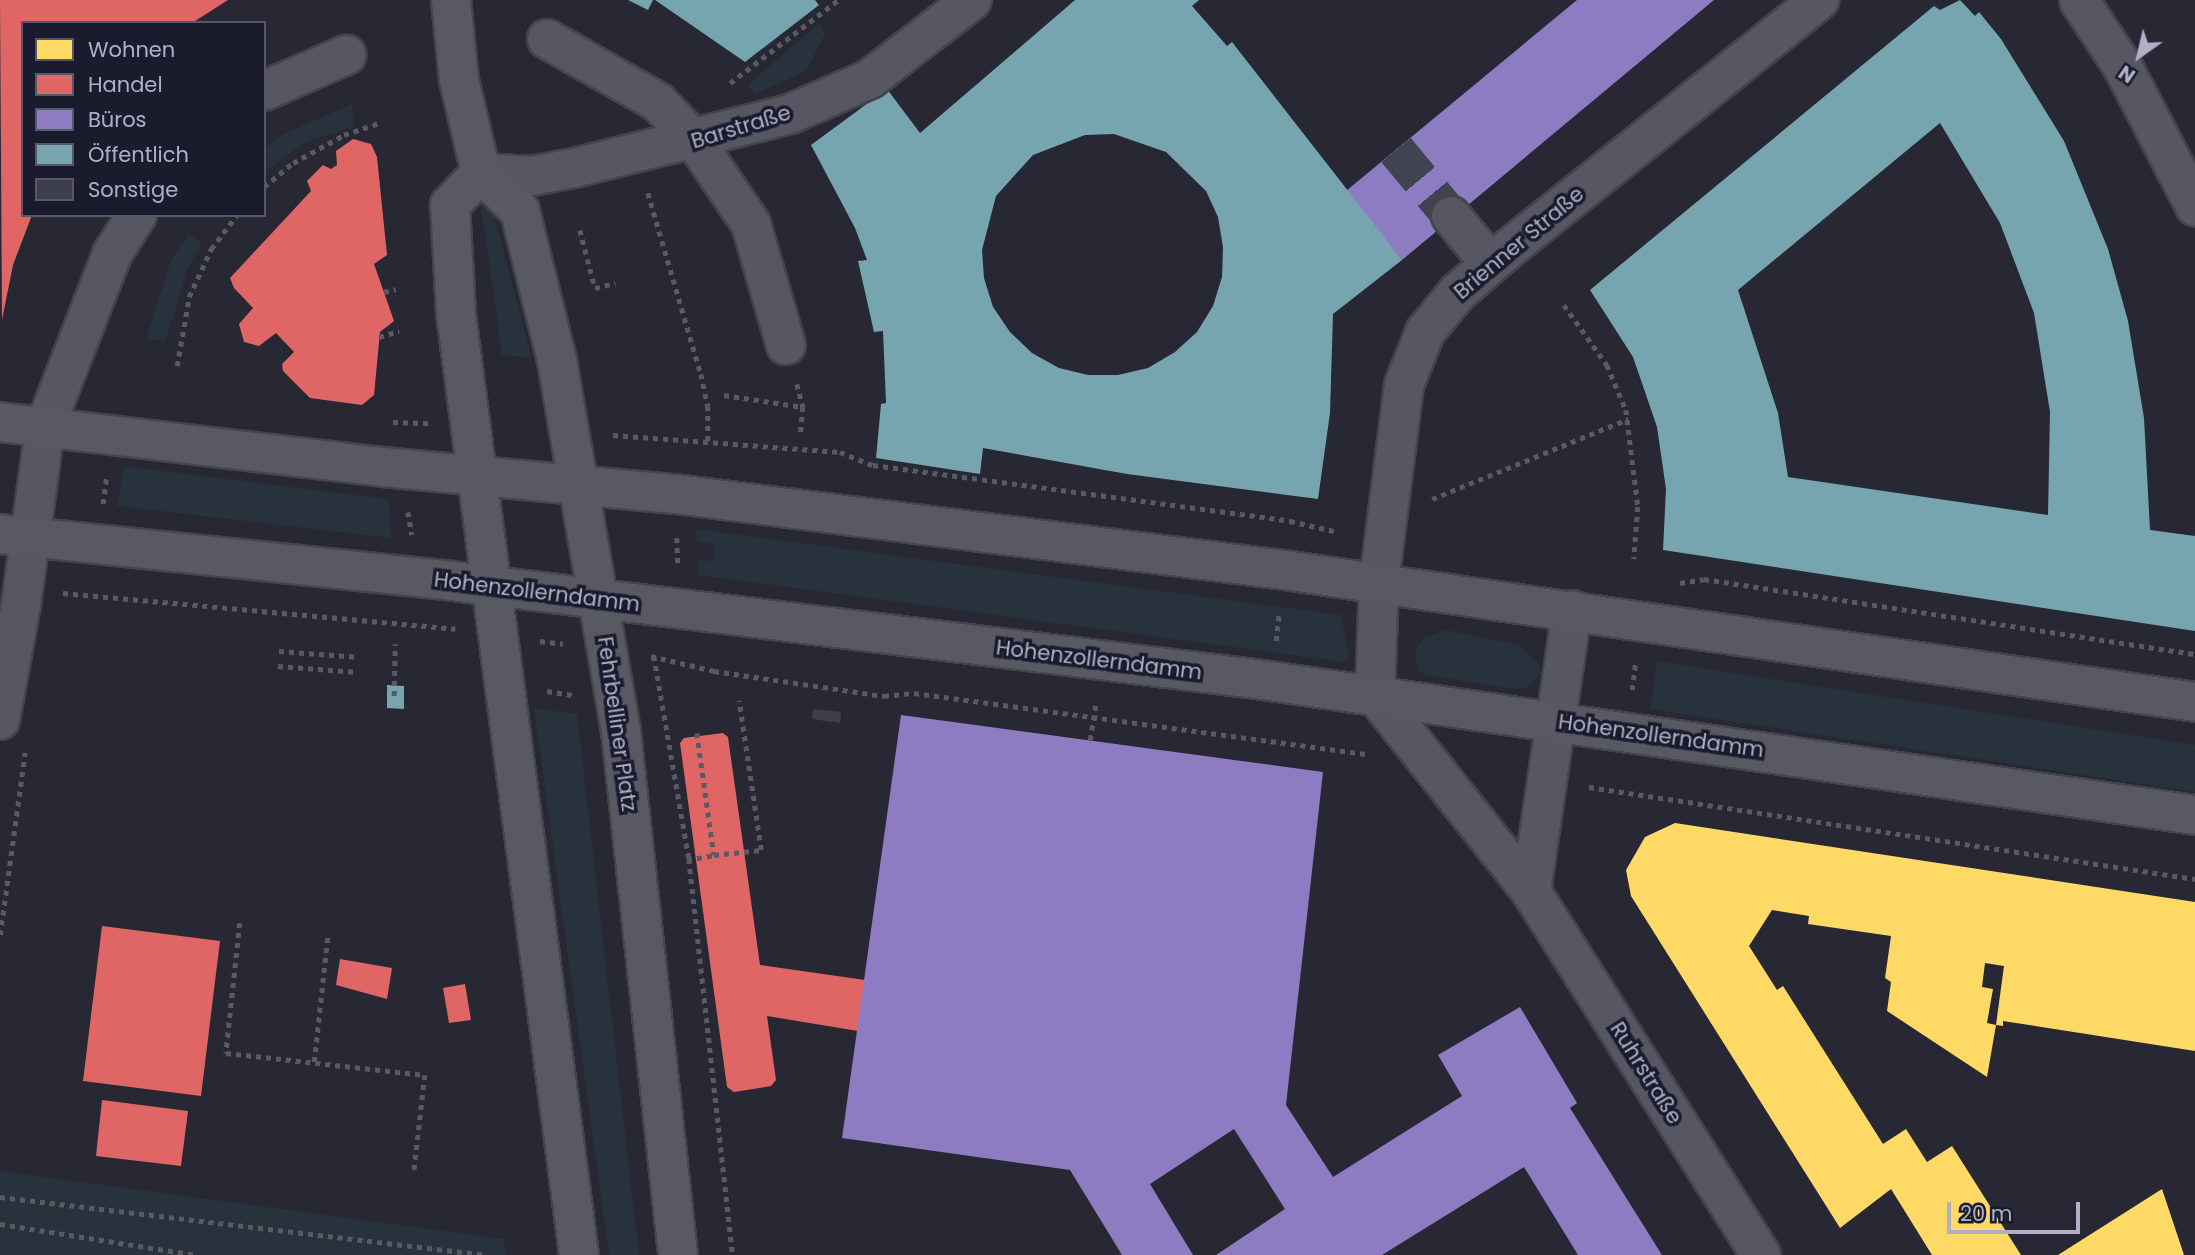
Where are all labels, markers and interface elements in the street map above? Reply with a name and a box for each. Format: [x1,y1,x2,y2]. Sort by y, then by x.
legend [21,21,266,217]
north arrow [2104,21,2174,91]
text: Wohnen [88,35,175,64]
text: N [2114,59,2140,89]
text: Handel [88,70,163,99]
street label: Barstraße [688,100,794,154]
text: Büros [88,105,147,134]
text: Öffentlich [88,140,189,169]
text: Sonstige [88,175,178,204]
street label: Brienner Straße [1449,181,1589,305]
street label: Hohenzollerndamm [433,567,641,617]
street label: Fehrbelliner Platz [592,635,642,813]
street label: Hohenzollerndamm [995,635,1203,685]
street label: Hohenzollerndamm [1557,709,1765,763]
street label: Ruhrstraße [1605,1017,1687,1129]
scale bar [1950,1188,2083,1232]
text: 20 m [1960,1199,2013,1228]

